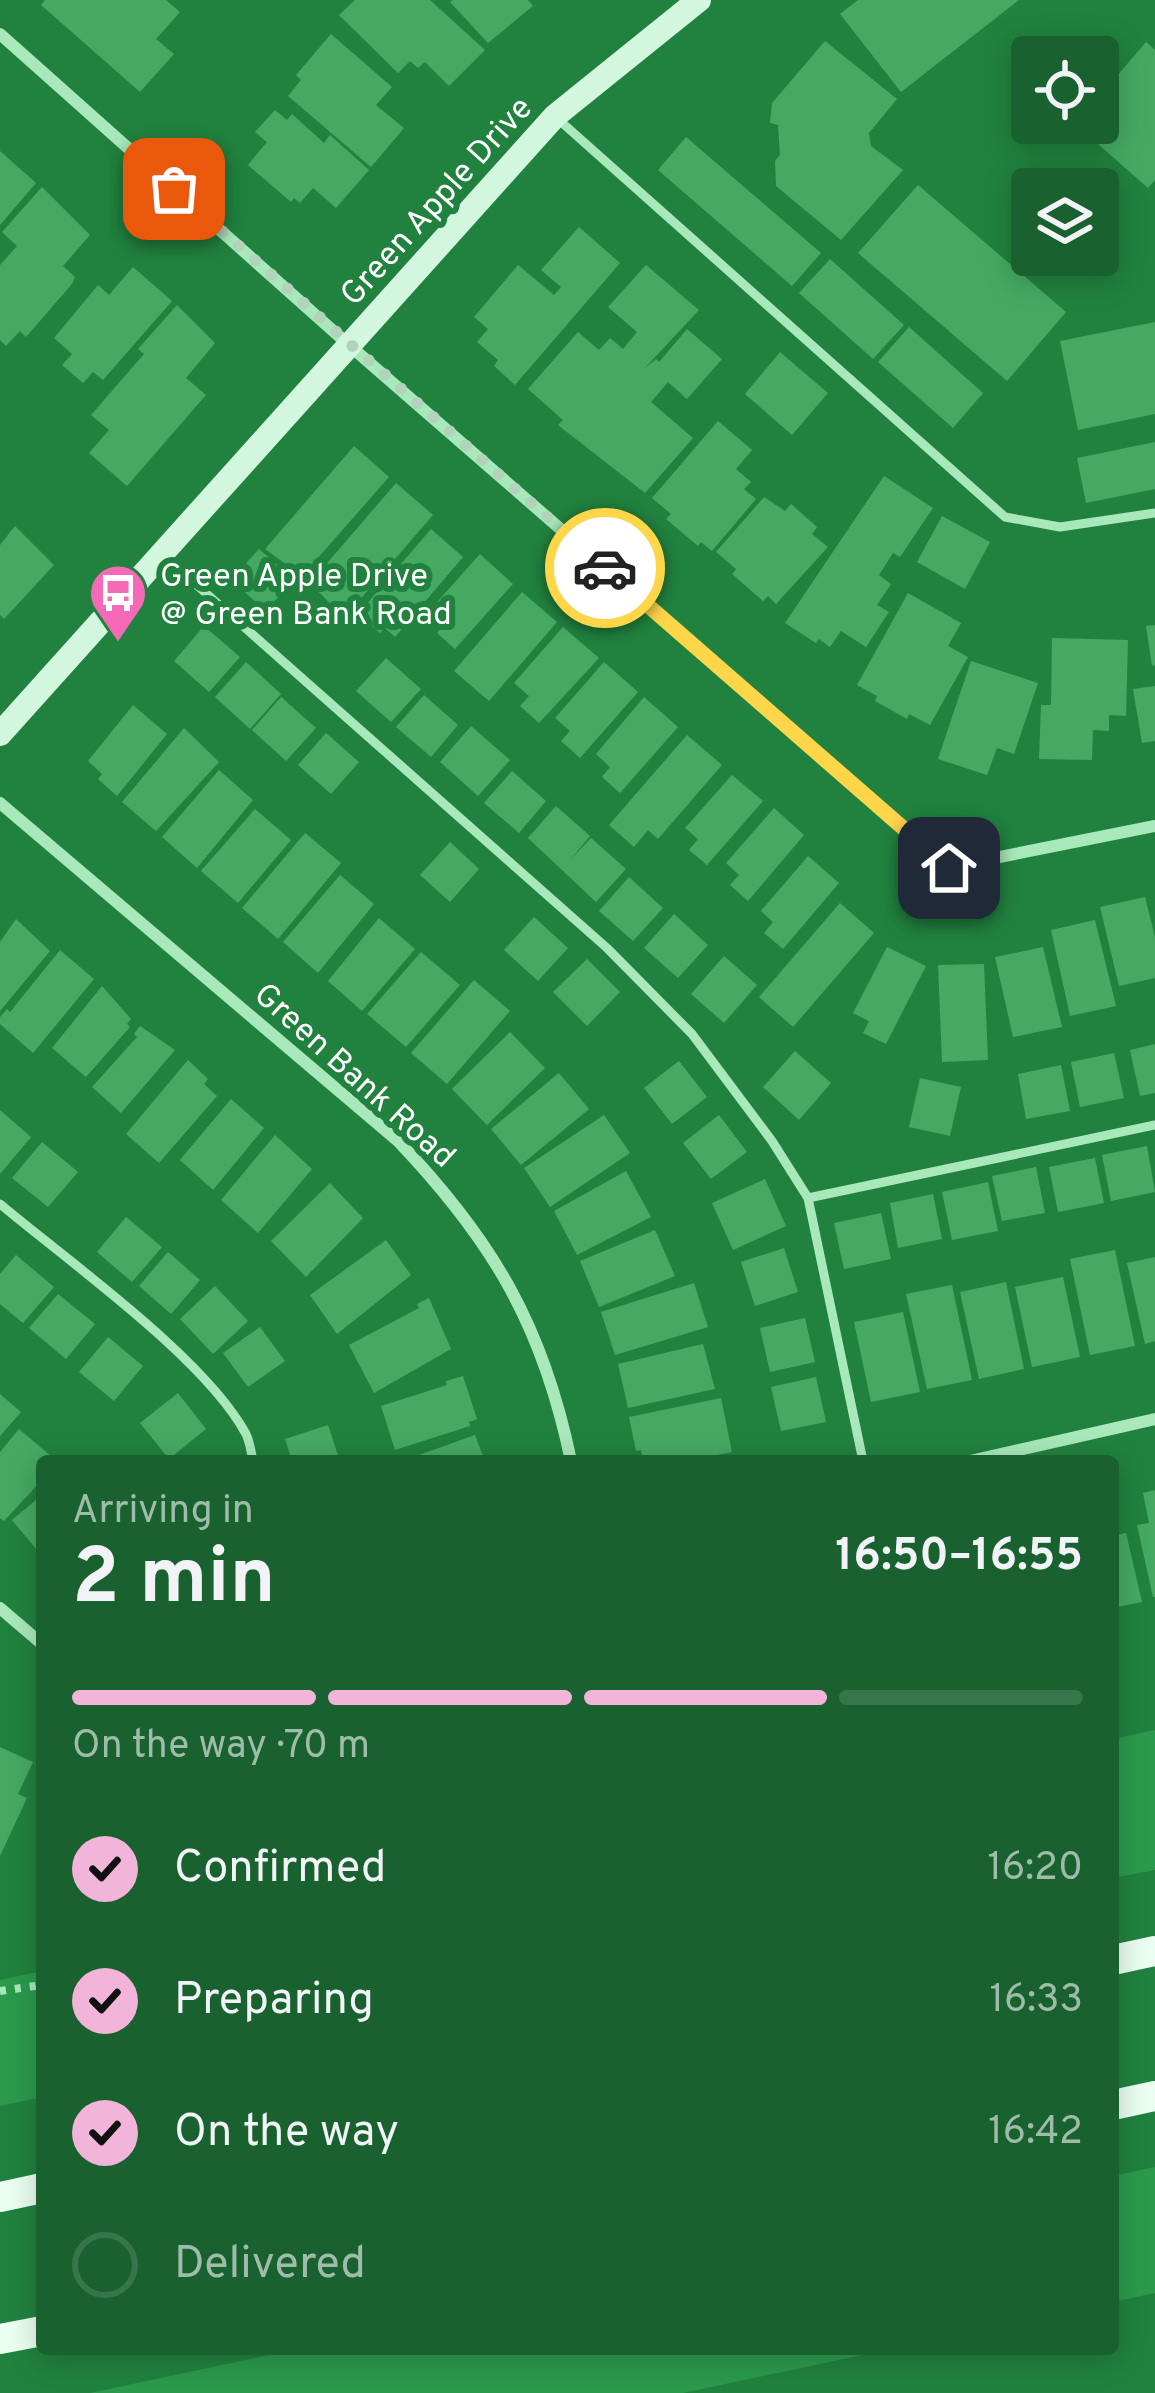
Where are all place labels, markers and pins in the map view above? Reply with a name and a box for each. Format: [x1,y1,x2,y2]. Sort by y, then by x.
pin [123,138,225,240]
place label: Green Apple Drive @ Green Bank Road [160,557,452,637]
bus stop icon: Green Apple Drive @ Green Bank Road [87,562,149,644]
pin [898,817,1000,919]

